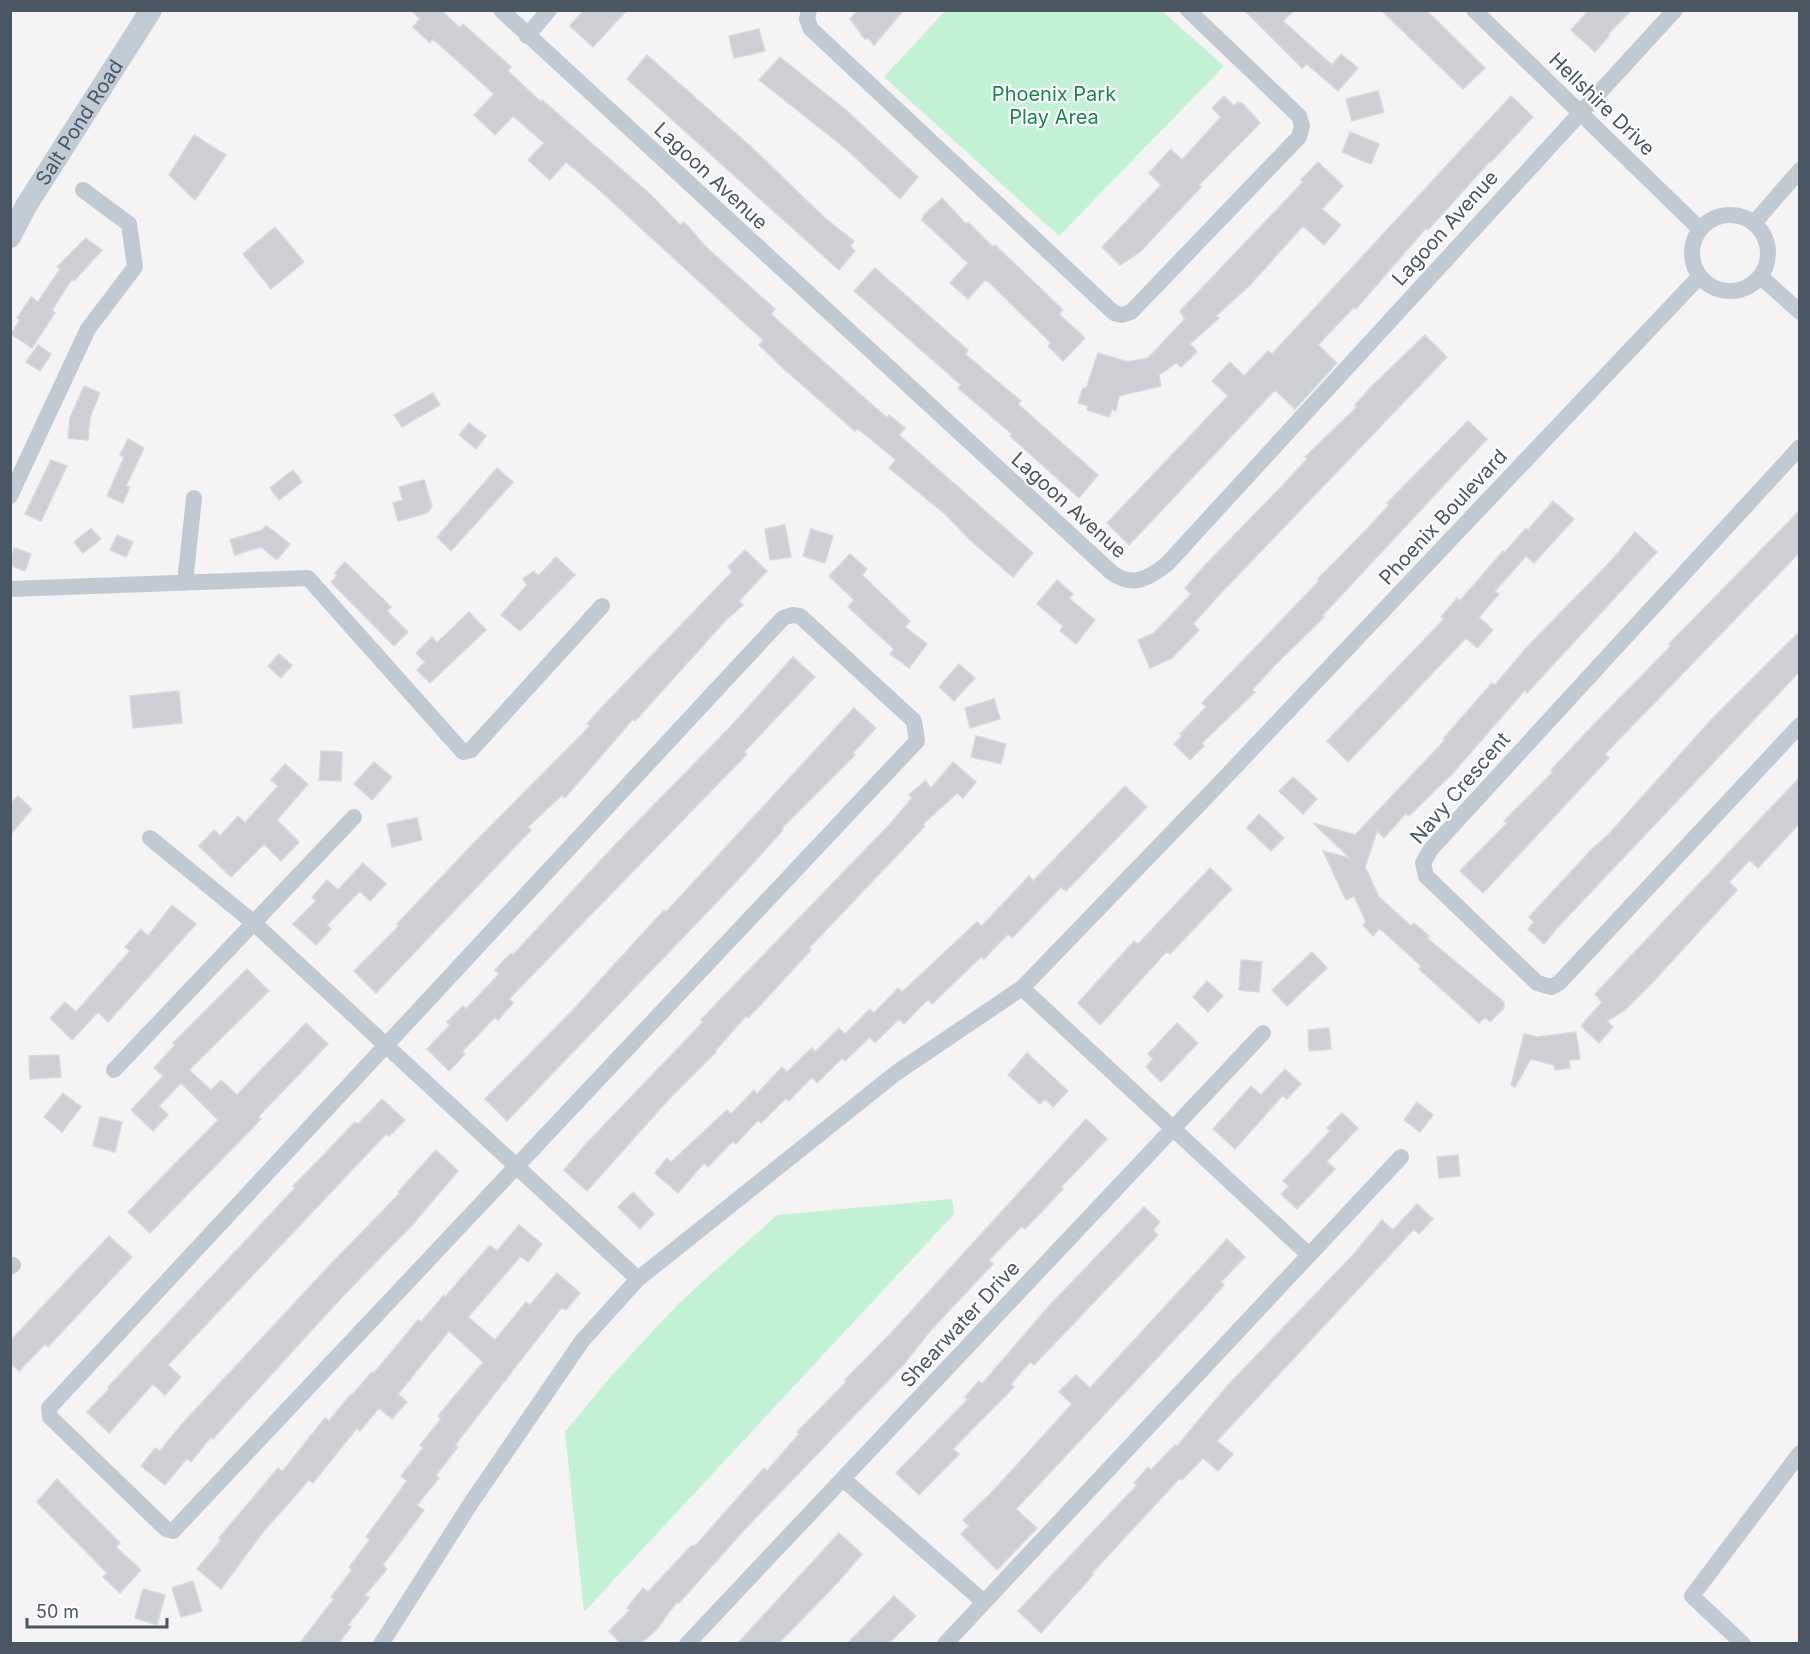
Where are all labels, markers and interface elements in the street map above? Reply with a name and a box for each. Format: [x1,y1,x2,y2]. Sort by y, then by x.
street label: Hellshire Drive [1544,48,1660,160]
street label: Salt Pond Road [30,55,128,190]
park label: Phoenix Park Play Area [992,82,1116,129]
street label: Lagoon Avenue [649,117,773,235]
street label: Lagoon Avenue [1387,166,1503,290]
street label: Phoenix Boulevard [1374,444,1512,590]
street label: Lagoon Avenue [1007,447,1131,563]
street label: Navy Crescent [1405,727,1515,849]
street label: Shearwater Drive [895,1256,1025,1392]
scale bar [27,1591,166,1629]
text: 50 m [36,1601,79,1622]

